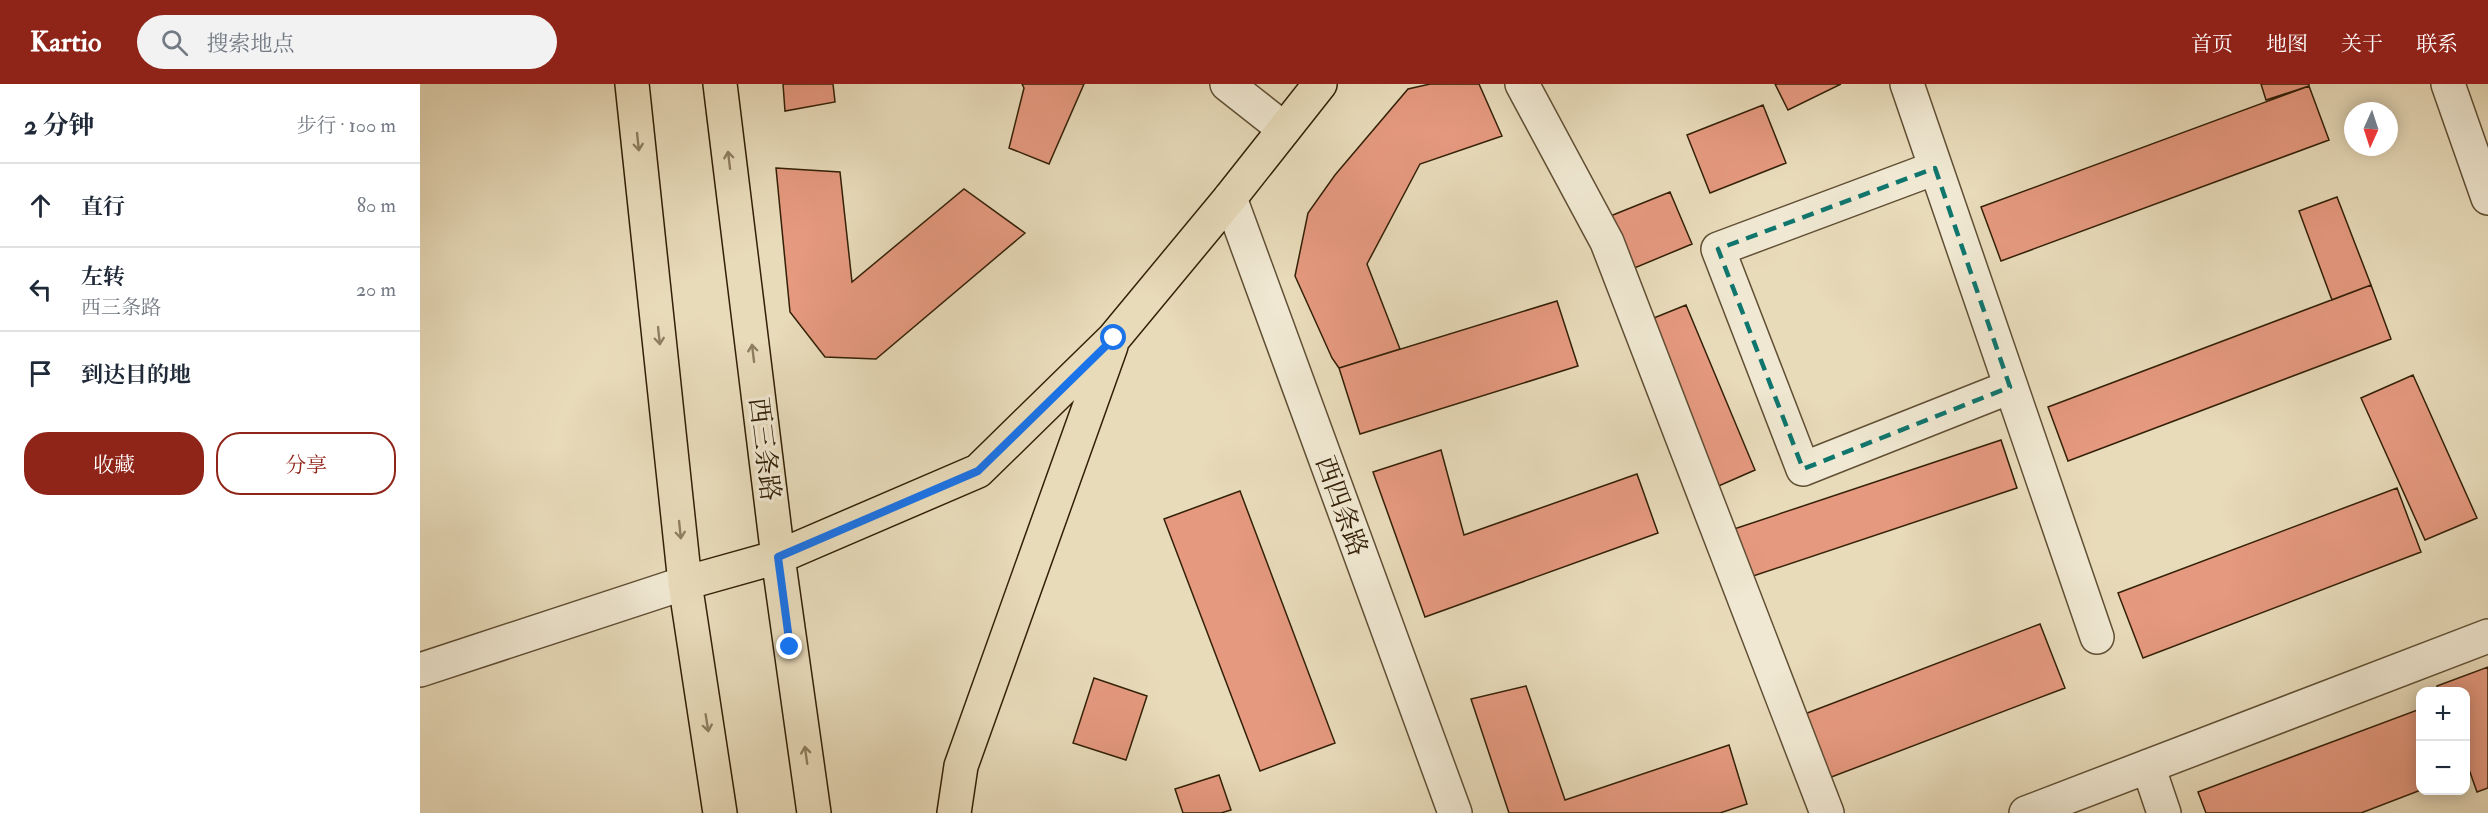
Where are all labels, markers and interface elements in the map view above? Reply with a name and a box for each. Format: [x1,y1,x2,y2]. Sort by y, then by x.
search box [137,15,557,69]
text: Kartio [30,25,101,60]
icon: search [158,26,191,59]
text: 搜索地点 [206,30,294,58]
text: 首页 [2191,31,2233,58]
text: 地图 [2266,31,2308,58]
text: 关于 [2341,31,2383,58]
text: 联系 [2416,31,2458,58]
north arrow [2344,102,2398,156]
text: 2 分钟 [24,110,95,142]
text: 步行 · 100 m [296,113,396,138]
one-way arrow [633,132,644,152]
one-way arrow [724,150,735,170]
icon: ahead [24,189,57,222]
text: 直行 [81,193,125,221]
text: 80 m [357,193,396,218]
text: 左转 [81,263,125,291]
icon: left [24,273,57,306]
text: 20 m [356,277,396,302]
text: 西三条路 [81,295,161,320]
route start [1100,324,1126,350]
one-way arrow [654,326,665,345]
one-way arrow [748,344,759,364]
icon: arrive [24,357,57,390]
text: 到达目的地 [81,361,191,389]
street label: 西三条路 [742,396,786,503]
button: 收藏 [24,432,204,495]
button: 分享 [216,432,396,495]
street label: 西四条路 [1308,452,1374,561]
one-way arrow [675,519,686,539]
route end [776,633,802,659]
map controls [2416,687,2470,795]
button: + [2416,687,2470,741]
one-way arrow [701,713,712,732]
button: − [2416,741,2470,795]
one-way arrow [800,746,811,765]

